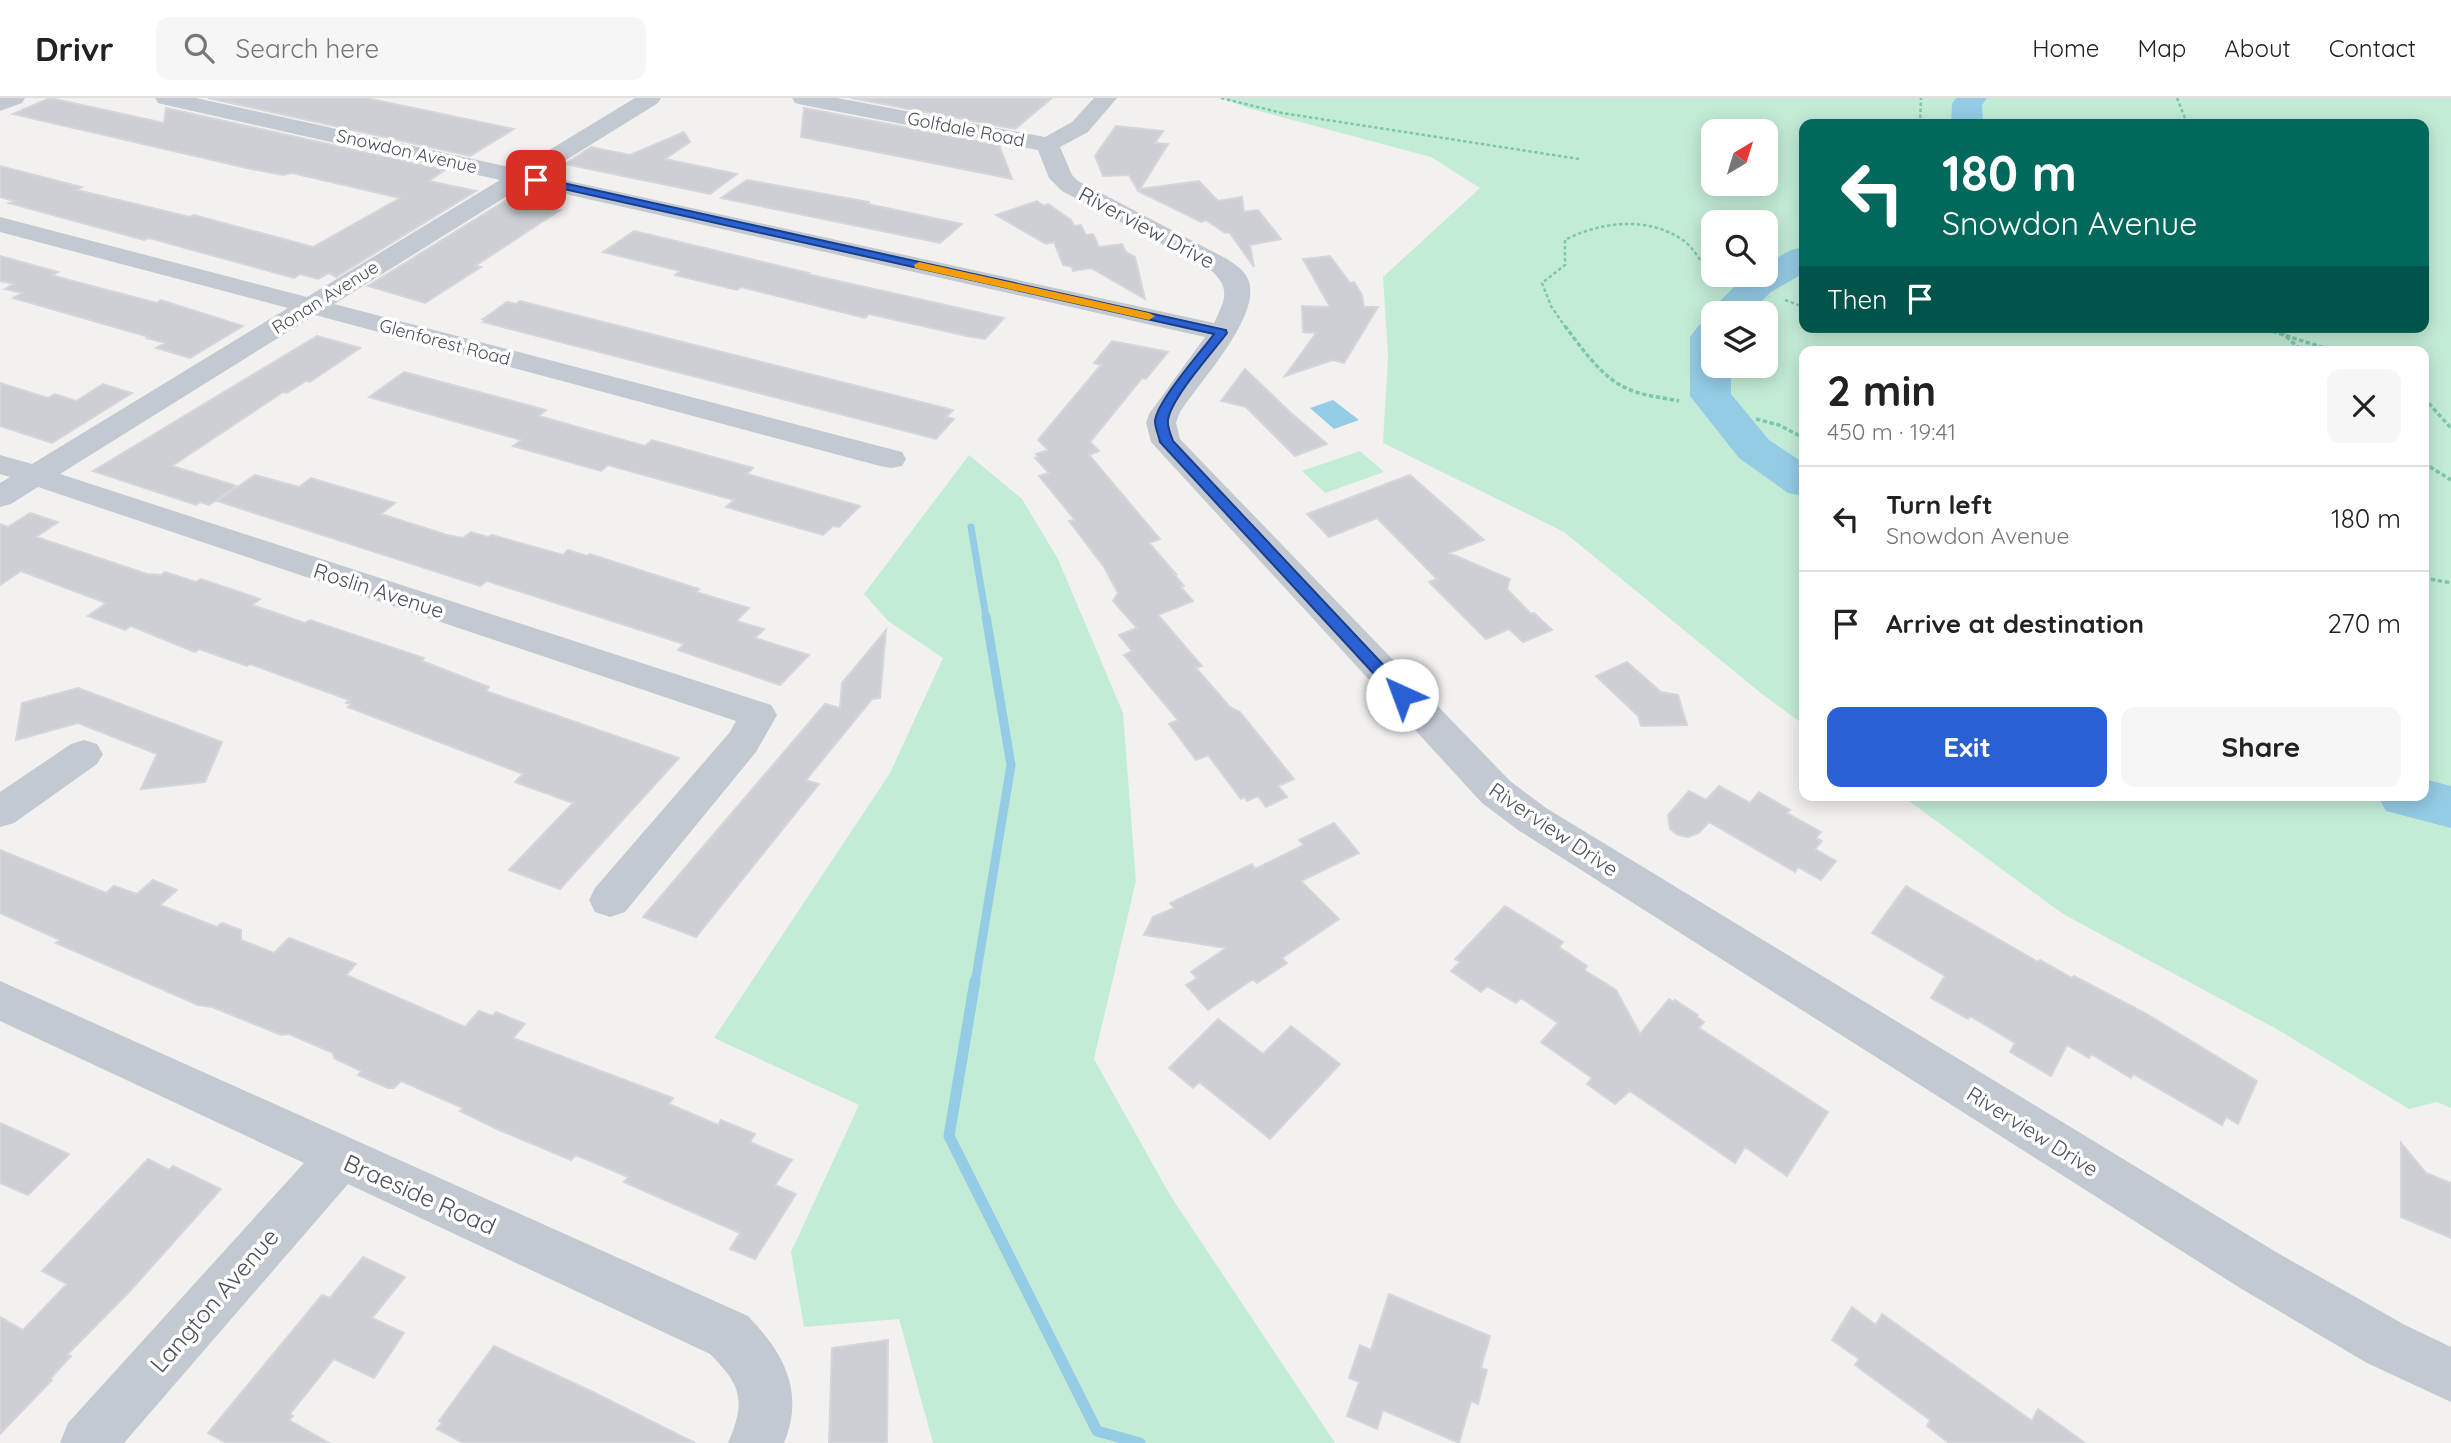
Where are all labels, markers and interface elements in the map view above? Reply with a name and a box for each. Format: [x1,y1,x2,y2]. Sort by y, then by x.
search box [156,17,646,80]
text: Drivr [35,28,114,69]
icon: search [180,29,218,67]
text: Search here [236,32,379,65]
text: Home [2032,33,2099,63]
text: Map [2137,33,2186,63]
text: About [2224,33,2291,63]
text: Contact [2329,33,2416,63]
street label: Golfdale Road [905,106,1027,152]
north arrow [1701,119,1778,196]
map controls [1701,119,1778,378]
street label: Snowdon Avenue [334,124,480,178]
text: 180 m [1942,142,2077,203]
icon: left [1827,147,1918,238]
pin [506,150,566,210]
icon: arrive [517,161,555,199]
street label: Riverview Drive [1075,180,1219,274]
text: Snowdon Avenue [1942,203,2197,243]
button: search [1701,210,1778,287]
street label: Ronan Avenue [268,255,382,339]
icon: arrive [1901,280,1939,318]
text: Then [1827,283,1887,316]
button: layers [1701,301,1778,378]
street label: Glenforest Road [377,313,513,371]
text: 2 min [1827,364,1936,417]
button: close [2327,369,2401,443]
text: 450 m · 19:41 [1827,417,1956,446]
text: Turn left [1886,488,1993,521]
icon: left [1827,500,1865,538]
text: 180 m [2331,502,2401,535]
text: Snowdon Avenue [1886,521,2069,550]
street label: Roslin Avenue [311,557,447,623]
icon: arrive [1827,605,1865,643]
text: Arrive at destination [1886,607,2144,640]
text: 270 m [2327,607,2401,640]
position arrow [1365,658,1439,732]
button: Exit [1827,707,2107,787]
button: Share [2121,707,2401,787]
street label: Riverview Drive [1485,776,1623,882]
street label: Riverview Drive [1962,1080,2104,1182]
street label: Braeside Road [339,1147,501,1241]
street label: Langton Avenue [143,1222,285,1378]

